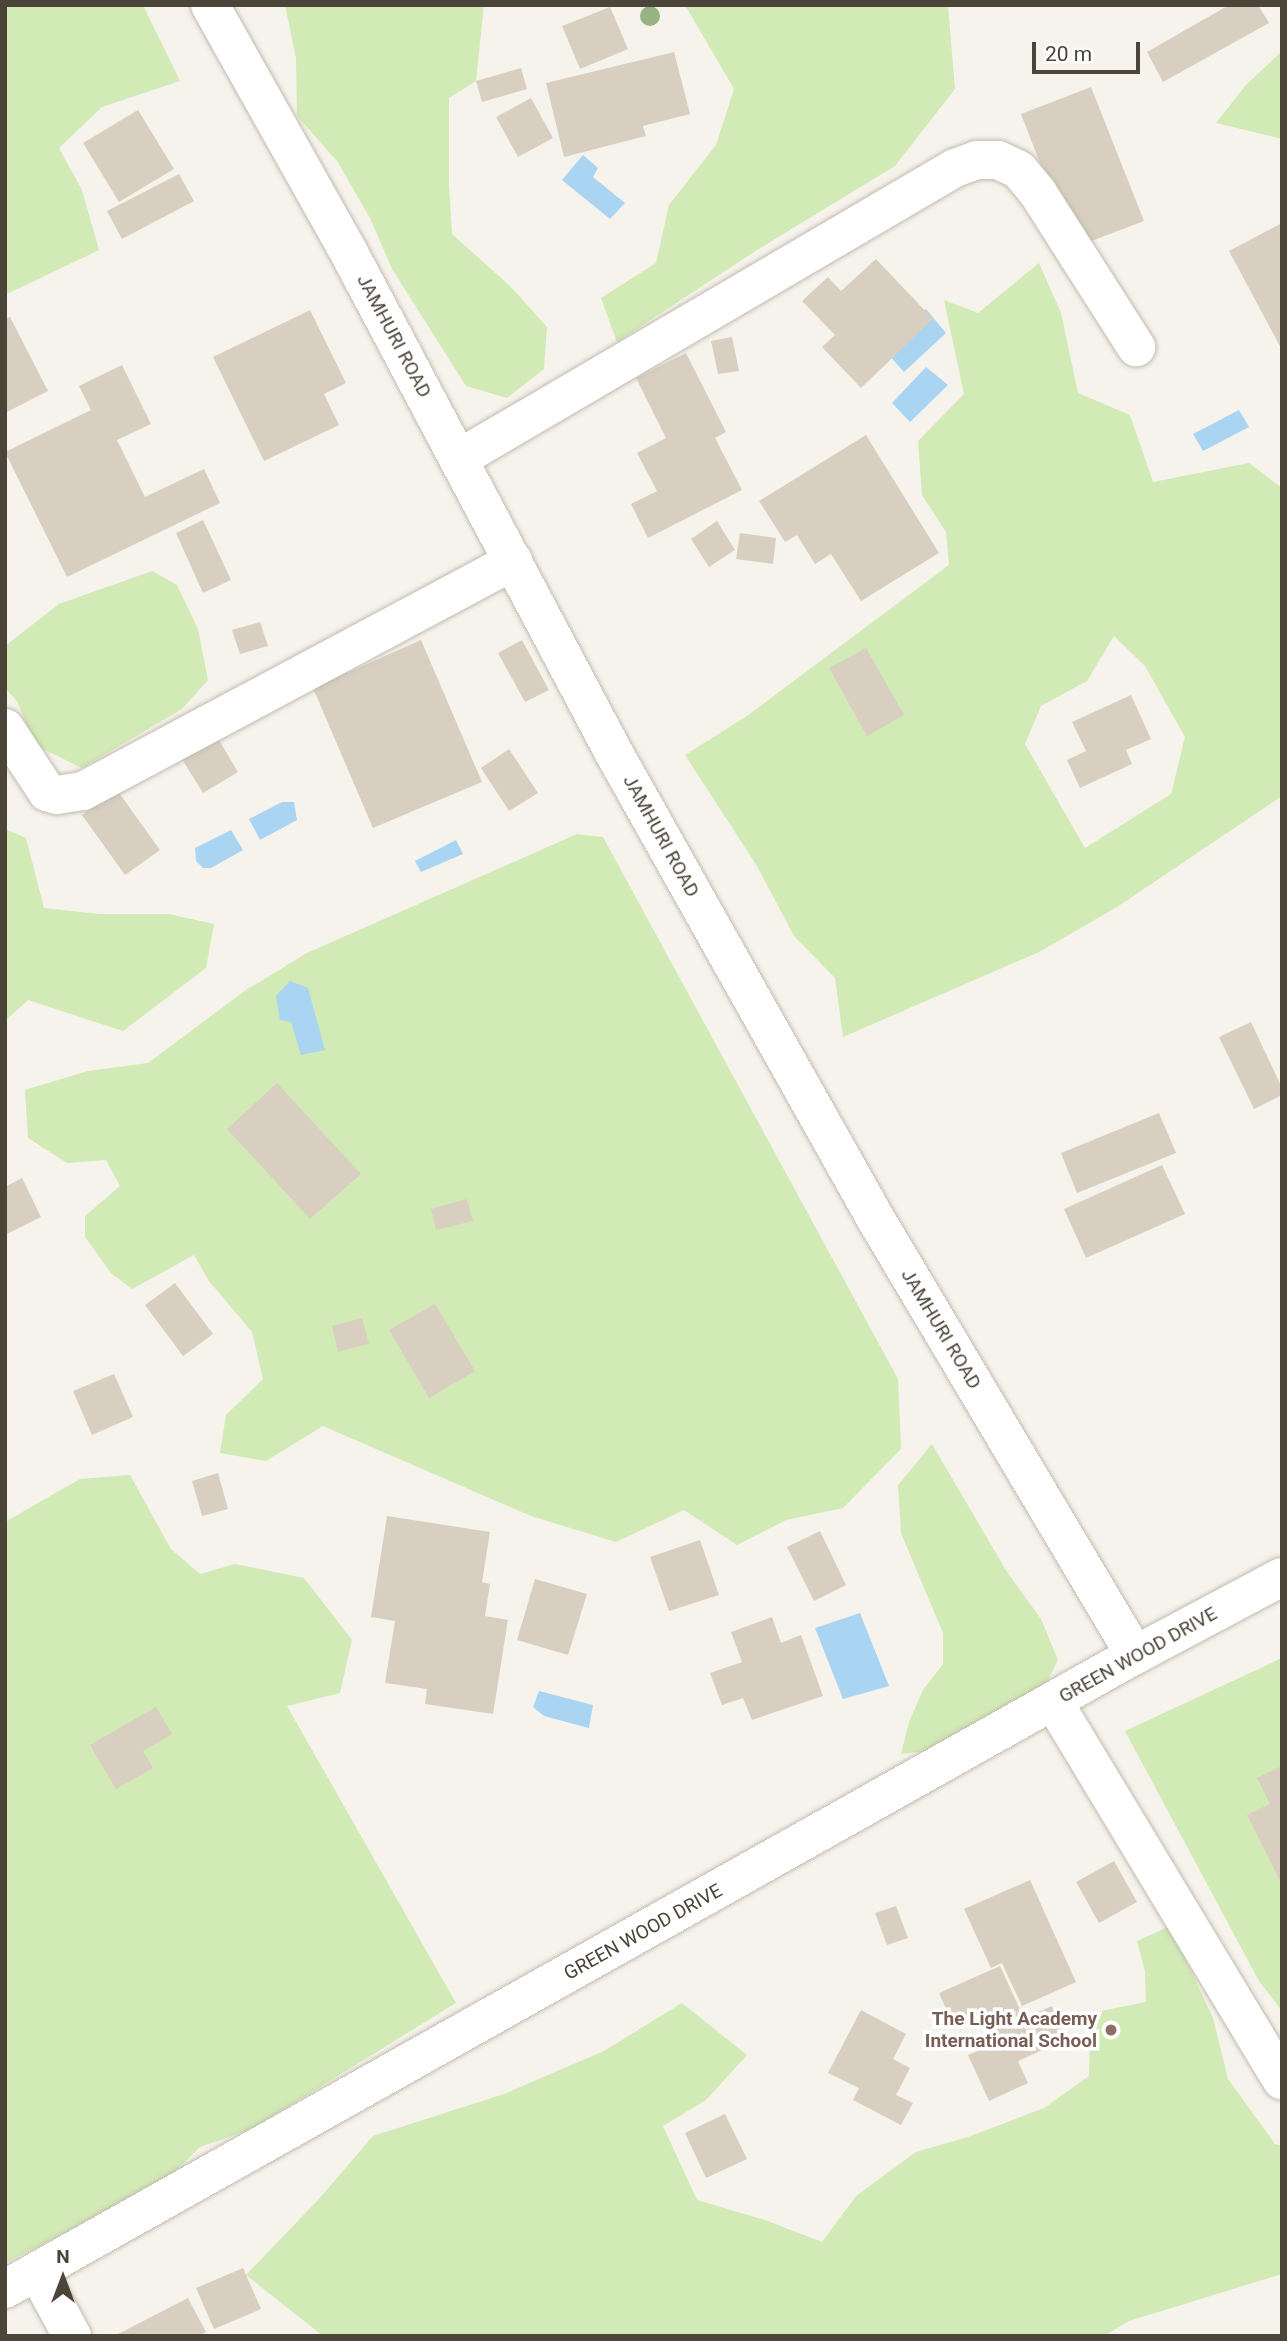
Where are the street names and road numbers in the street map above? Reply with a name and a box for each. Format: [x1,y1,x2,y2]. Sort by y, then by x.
street label: JAMHURI ROAD [352,271,436,401]
street label: JAMHURI ROAD [618,771,704,901]
street label: JAMHURI ROAD [896,1265,986,1393]
street label: GREEN WOOD DRIVE [1055,1602,1221,1708]
street label: GREEN WOOD DRIVE [560,1879,726,1985]

